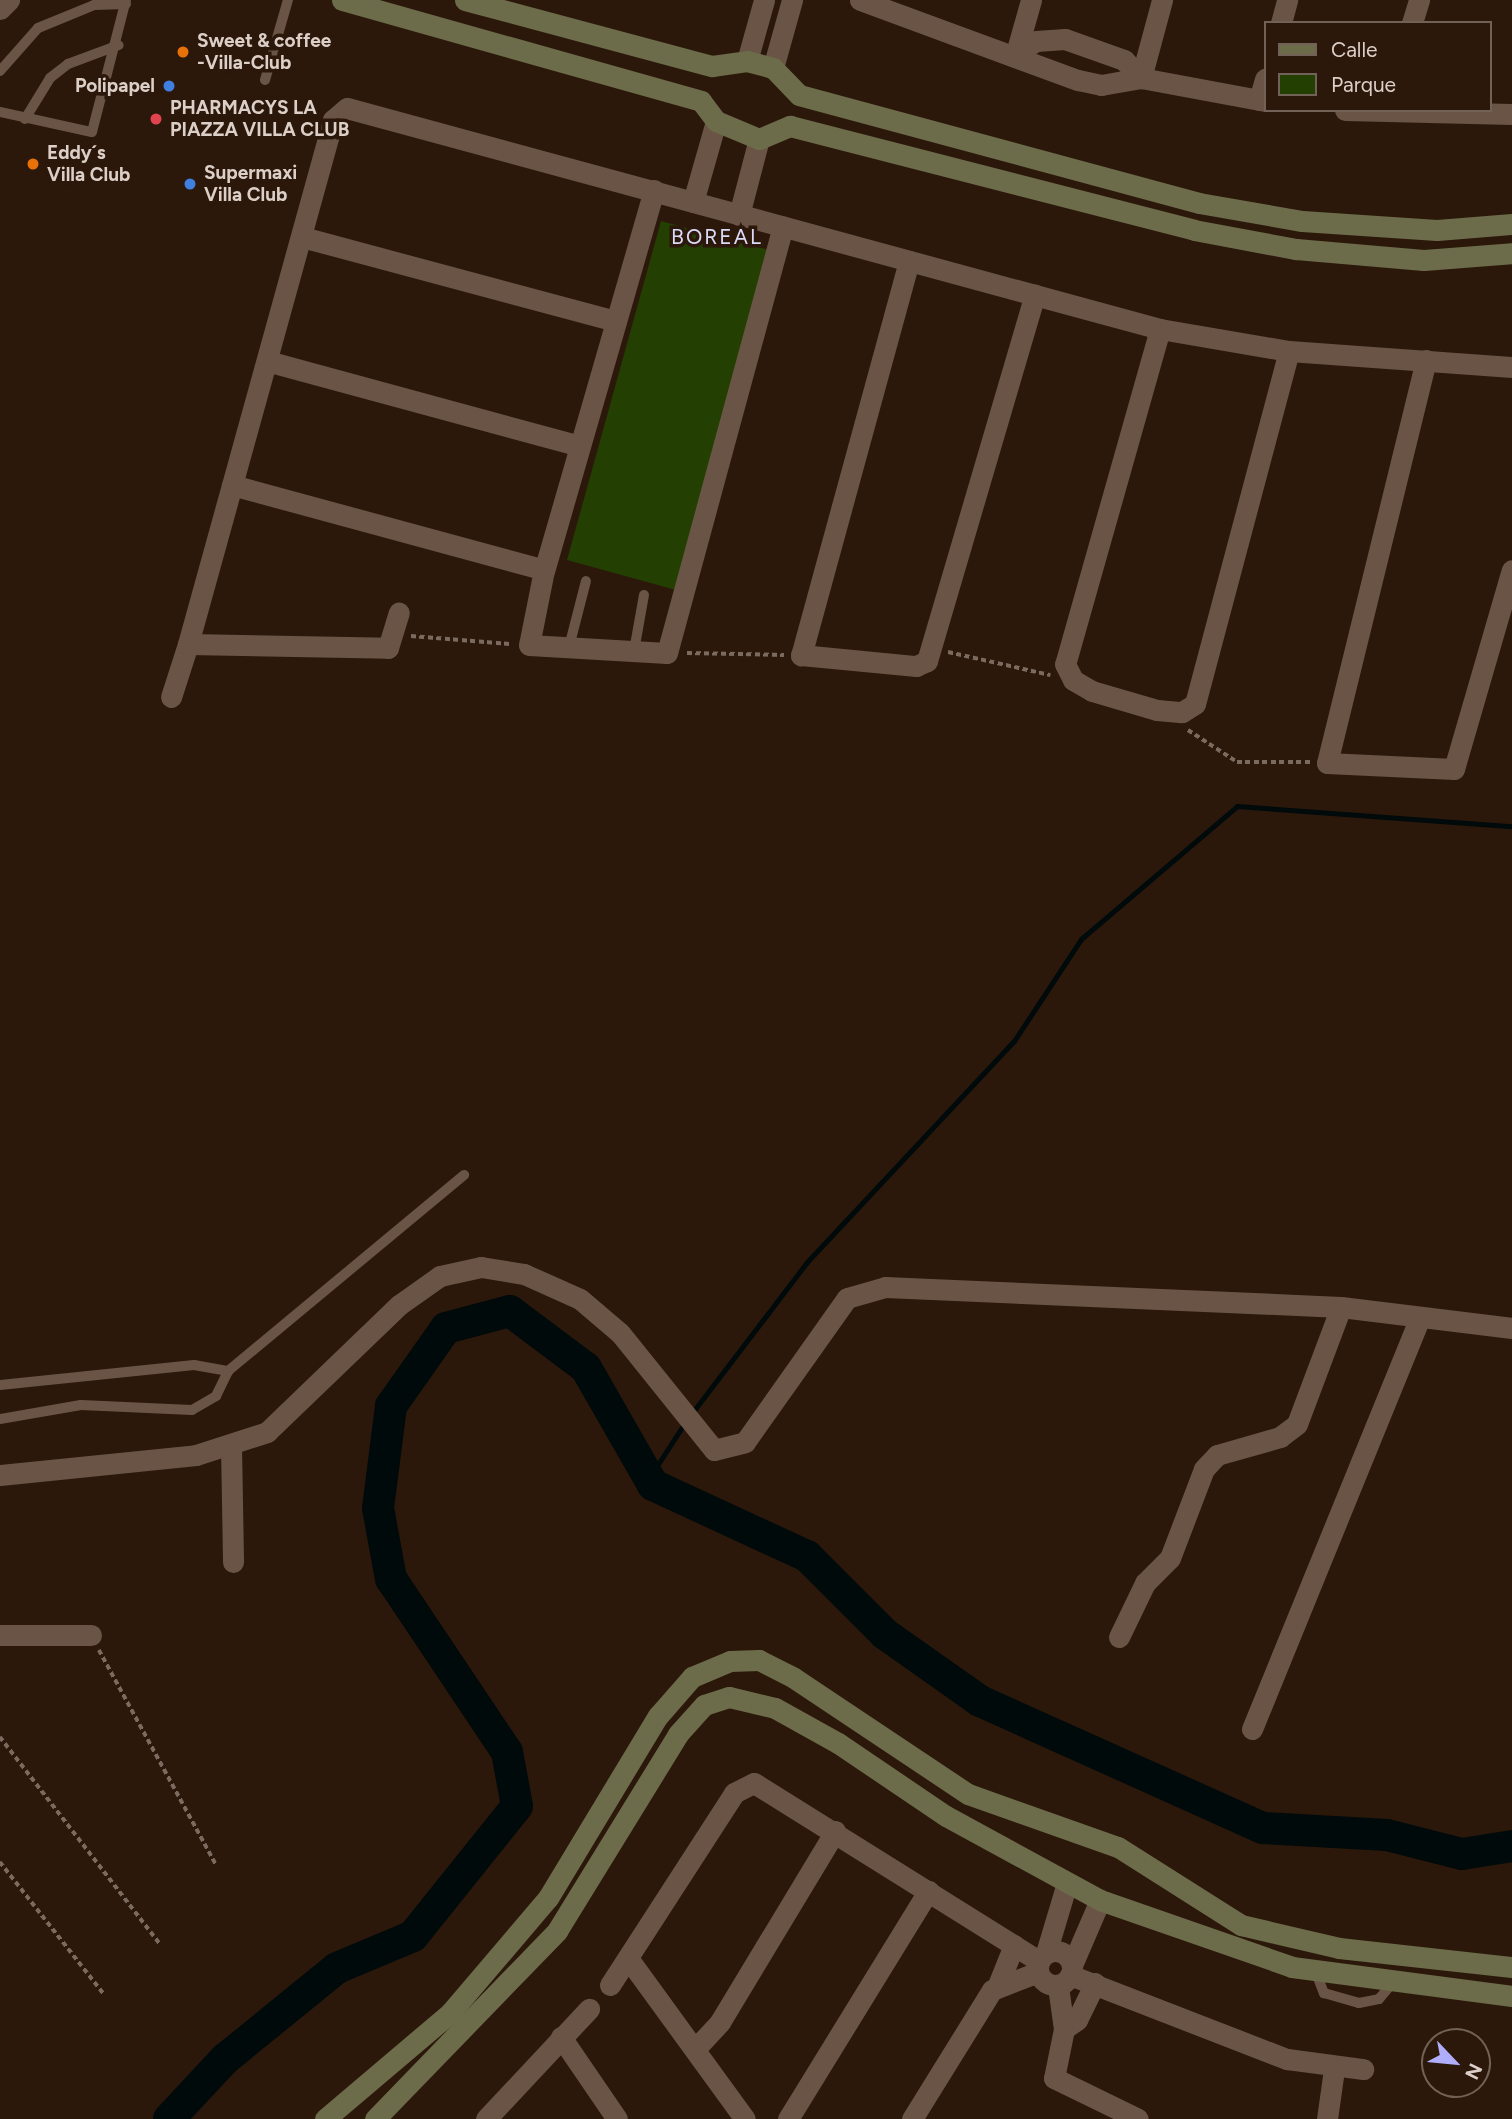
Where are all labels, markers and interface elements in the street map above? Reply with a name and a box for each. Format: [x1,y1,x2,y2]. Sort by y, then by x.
legend [1264,21,1491,112]
place label: Sweet & coffee -Villa-Club [197,30,331,74]
text: Calle [1331,37,1378,62]
marker: Sweet & coffee -Villa-Club [175,44,191,60]
text: Parque [1331,72,1396,97]
place label: Polipapel [75,75,155,97]
marker: Polipapel [161,78,177,94]
place label: PHARMACYS LA PIAZZA VILLA CLUB [170,97,349,141]
marker: PHARMACYS LA PIAZZA VILLA CLUB [148,111,164,127]
place label: Eddy´s Villa Club [47,142,130,186]
marker: Eddy´s Villa Club [25,156,41,172]
place label: Supermaxi Villa Club [204,162,297,206]
marker: Supermaxi Villa Club [182,176,198,192]
district label: BOREAL [672,224,762,250]
north arrow [1421,2028,1491,2098]
text: N [1460,2060,1487,2083]

